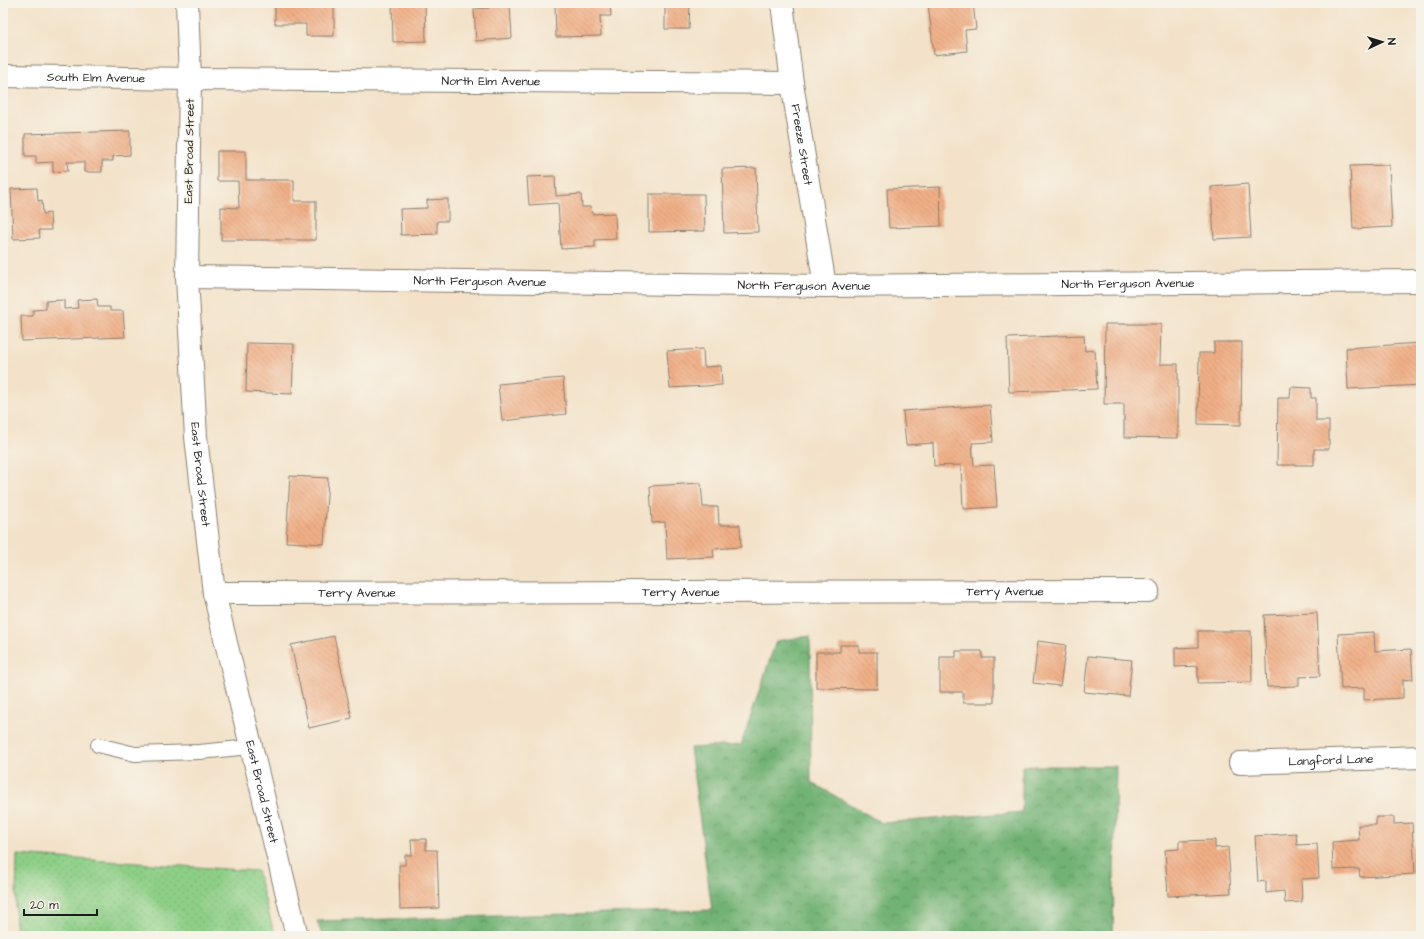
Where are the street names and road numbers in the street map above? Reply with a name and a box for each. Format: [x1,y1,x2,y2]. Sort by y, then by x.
street label: South Elm Avenue [47,69,146,87]
street label: North Elm Avenue [442,73,541,90]
street label: East Broad Street [180,98,199,204]
street label: Freeze Street [787,103,817,187]
street label: North Ferguson Avenue [413,272,547,291]
street label: North Ferguson Avenue [1061,275,1195,294]
street label: North Ferguson Avenue [737,277,871,296]
street label: East Broad Street [186,422,214,528]
street label: Terry Avenue [966,583,1044,601]
street label: Terry Avenue [642,584,720,602]
street label: Terry Avenue [318,585,396,603]
street label: East Broad Street [241,739,282,845]
street label: Langford Lane [1288,751,1374,771]

